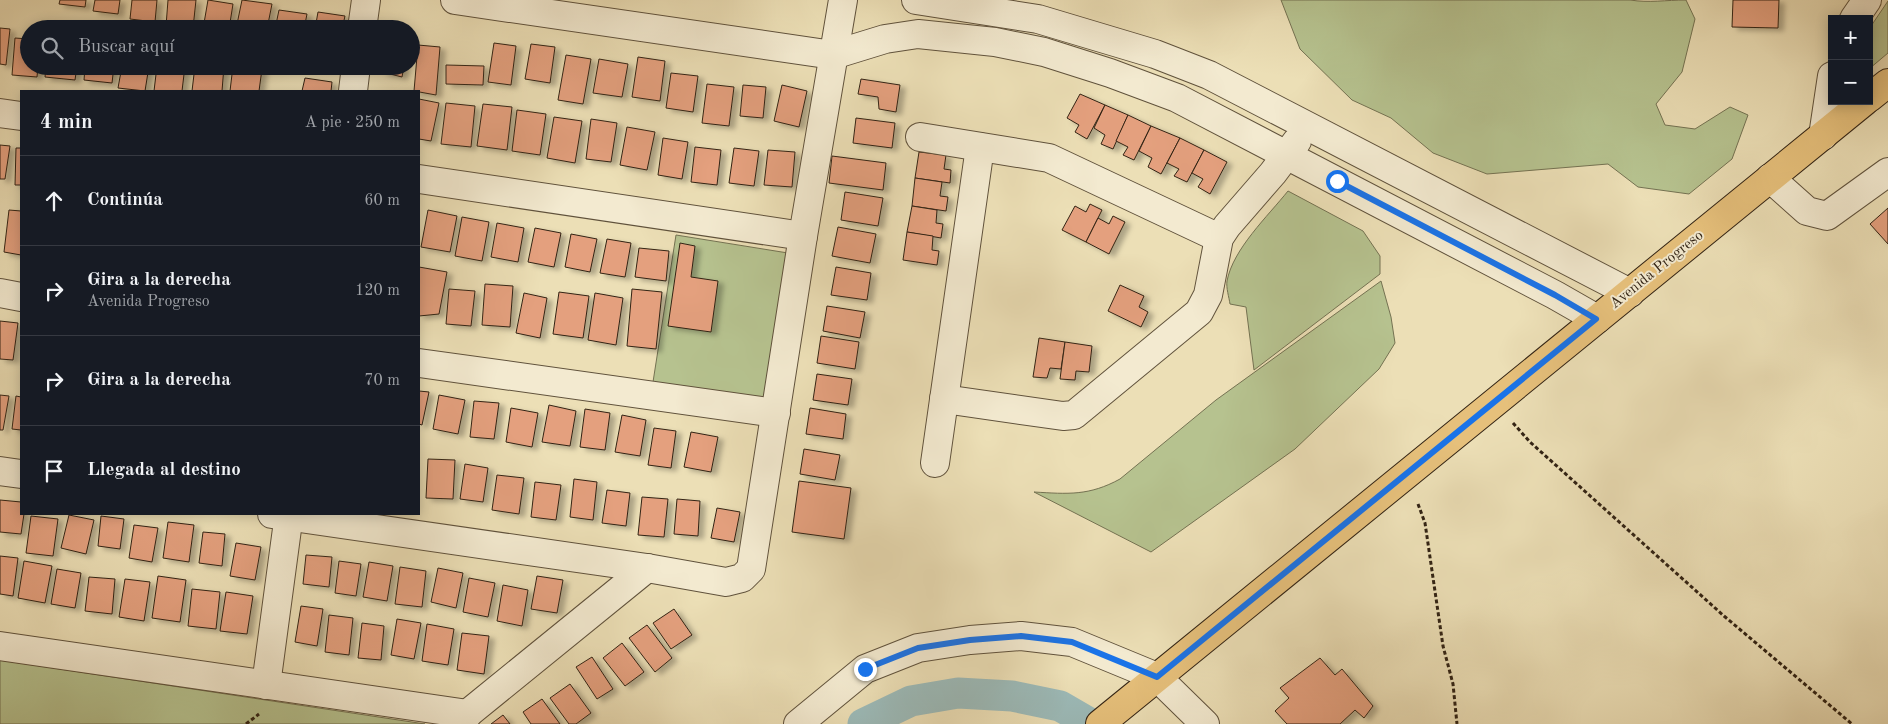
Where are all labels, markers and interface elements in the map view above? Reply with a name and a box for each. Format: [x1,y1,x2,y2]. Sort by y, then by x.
map controls [1828,15,1873,105]
button: + [1828,15,1873,60]
search box [20,20,420,75]
icon: search [38,34,66,62]
text: Buscar aquí [78,38,174,57]
button: − [1828,60,1873,105]
text: 4 min [40,112,93,133]
text: A pie · 250 m [305,115,400,131]
route start [1326,170,1349,193]
icon: ahead [40,187,68,215]
text: Continúa [87,191,163,210]
text: 60 m [364,193,400,209]
street label: Avenida Progreso [1608,228,1706,312]
text: Gira a la derecha [87,271,231,290]
icon: right [40,277,68,305]
text: 120 m [355,283,400,299]
text: Avenida Progreso [87,294,210,310]
icon: right [40,367,68,395]
text: Gira a la derecha [87,371,231,390]
text: 70 m [364,373,400,389]
icon: arrive [40,457,68,485]
text: Llegada al destino [87,461,241,480]
route end [854,658,877,681]

